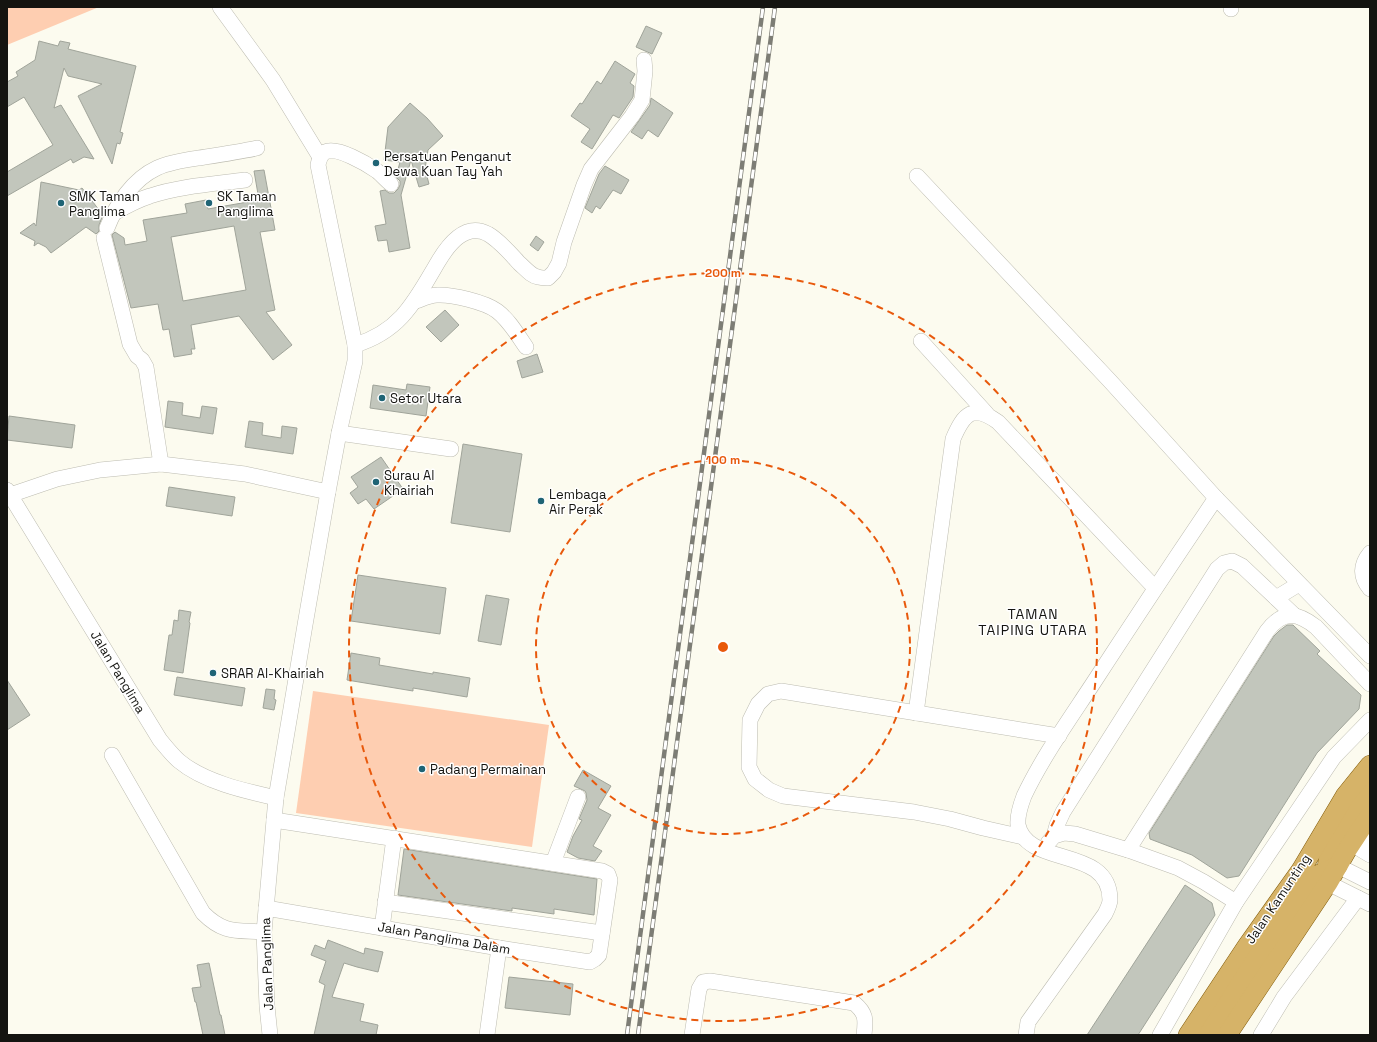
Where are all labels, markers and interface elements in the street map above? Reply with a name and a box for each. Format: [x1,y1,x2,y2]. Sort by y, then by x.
place label: Persatuan Penganut Dewa Kuan Tay Yah [384,148,512,180]
marker: Persatuan Penganut Dewa Kuan Tay Yah [371,158,381,168]
place label: SMK Taman Panglima [69,188,140,220]
place label: SK Taman Panglima [217,188,277,220]
marker: SMK Taman Panglima [56,198,66,208]
marker: SK Taman Panglima [204,198,214,208]
text: 200 m [705,265,741,281]
place label: Setor Utara [390,390,462,407]
marker: Setor Utara [377,393,387,403]
text: 100 m [706,452,740,468]
place label: Surau Al Khairiah [384,467,434,499]
marker: Surau Al Khairiah [371,477,381,487]
place label: Lembaga Air Perak [549,486,607,518]
marker: Lembaga Air Perak [536,496,546,506]
district label: TAMAN TAIPING UTARA [978,605,1088,639]
street label: Jalan Panglima [87,628,150,717]
centre of rings [716,640,730,654]
place label: SRAR Al-Khairiah [221,665,324,682]
marker: SRAR Al-Khairiah [208,668,218,678]
place label: Padang Permainan [430,761,546,778]
marker: Padang Permainan [417,764,427,774]
street label: Jalan Kamunting [1242,851,1314,947]
street label: Jalan Panglima [257,917,277,1011]
street label: Jalan Panglima Dalam [376,918,512,958]

